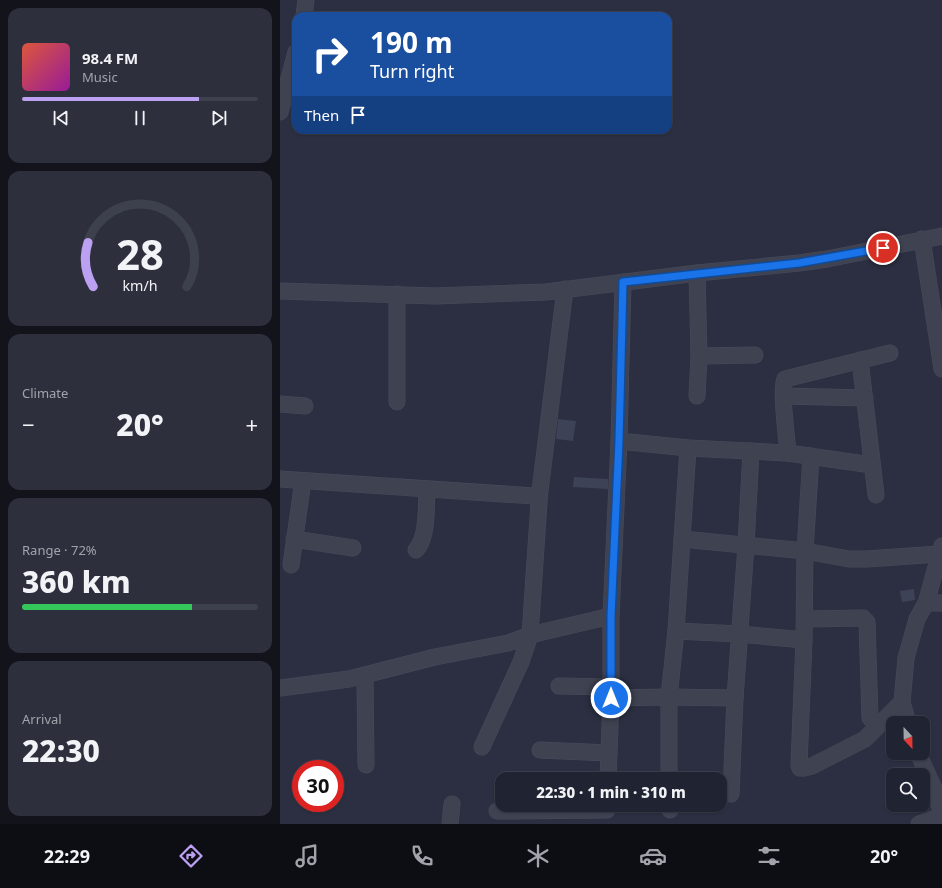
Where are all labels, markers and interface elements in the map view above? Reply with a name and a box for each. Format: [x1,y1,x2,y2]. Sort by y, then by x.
text: 190 m [370,23,453,61]
icon: right [304,28,356,80]
text: 98.4 FM [82,48,138,68]
text: Turn right [370,59,454,83]
text: Music [82,68,118,86]
icon: arrive [347,104,369,126]
text: Then [304,105,339,125]
icon: previous [50,107,72,129]
icon: pause [129,107,151,129]
icon: next [208,107,230,129]
text: 28 [116,226,164,282]
pin [866,231,900,265]
icon: arrive [872,237,894,259]
text: km/h [122,275,158,294]
text: Climate [22,384,68,402]
text: 20° [116,404,164,445]
text: − [22,409,35,439]
text: + [245,409,258,439]
text: Range · 72% [22,541,97,559]
text: 360 km [22,561,131,602]
position arrow [590,677,632,719]
text: Arrival [22,710,62,728]
north arrow [886,716,930,760]
map controls [886,716,930,812]
text: 22:30 [22,730,100,771]
speed limit sign: 30 [292,760,344,812]
button: search [886,768,930,812]
text: 22:30 · 1 min · 310 m [536,782,686,802]
icon: directions [177,842,205,870]
icon: music [293,842,321,870]
icon: phone [408,842,436,870]
icon: climate [524,842,552,870]
icon: car [639,842,667,870]
icon: filters [755,842,783,870]
text: 22:29 [44,844,90,868]
text: 20° [870,844,898,868]

